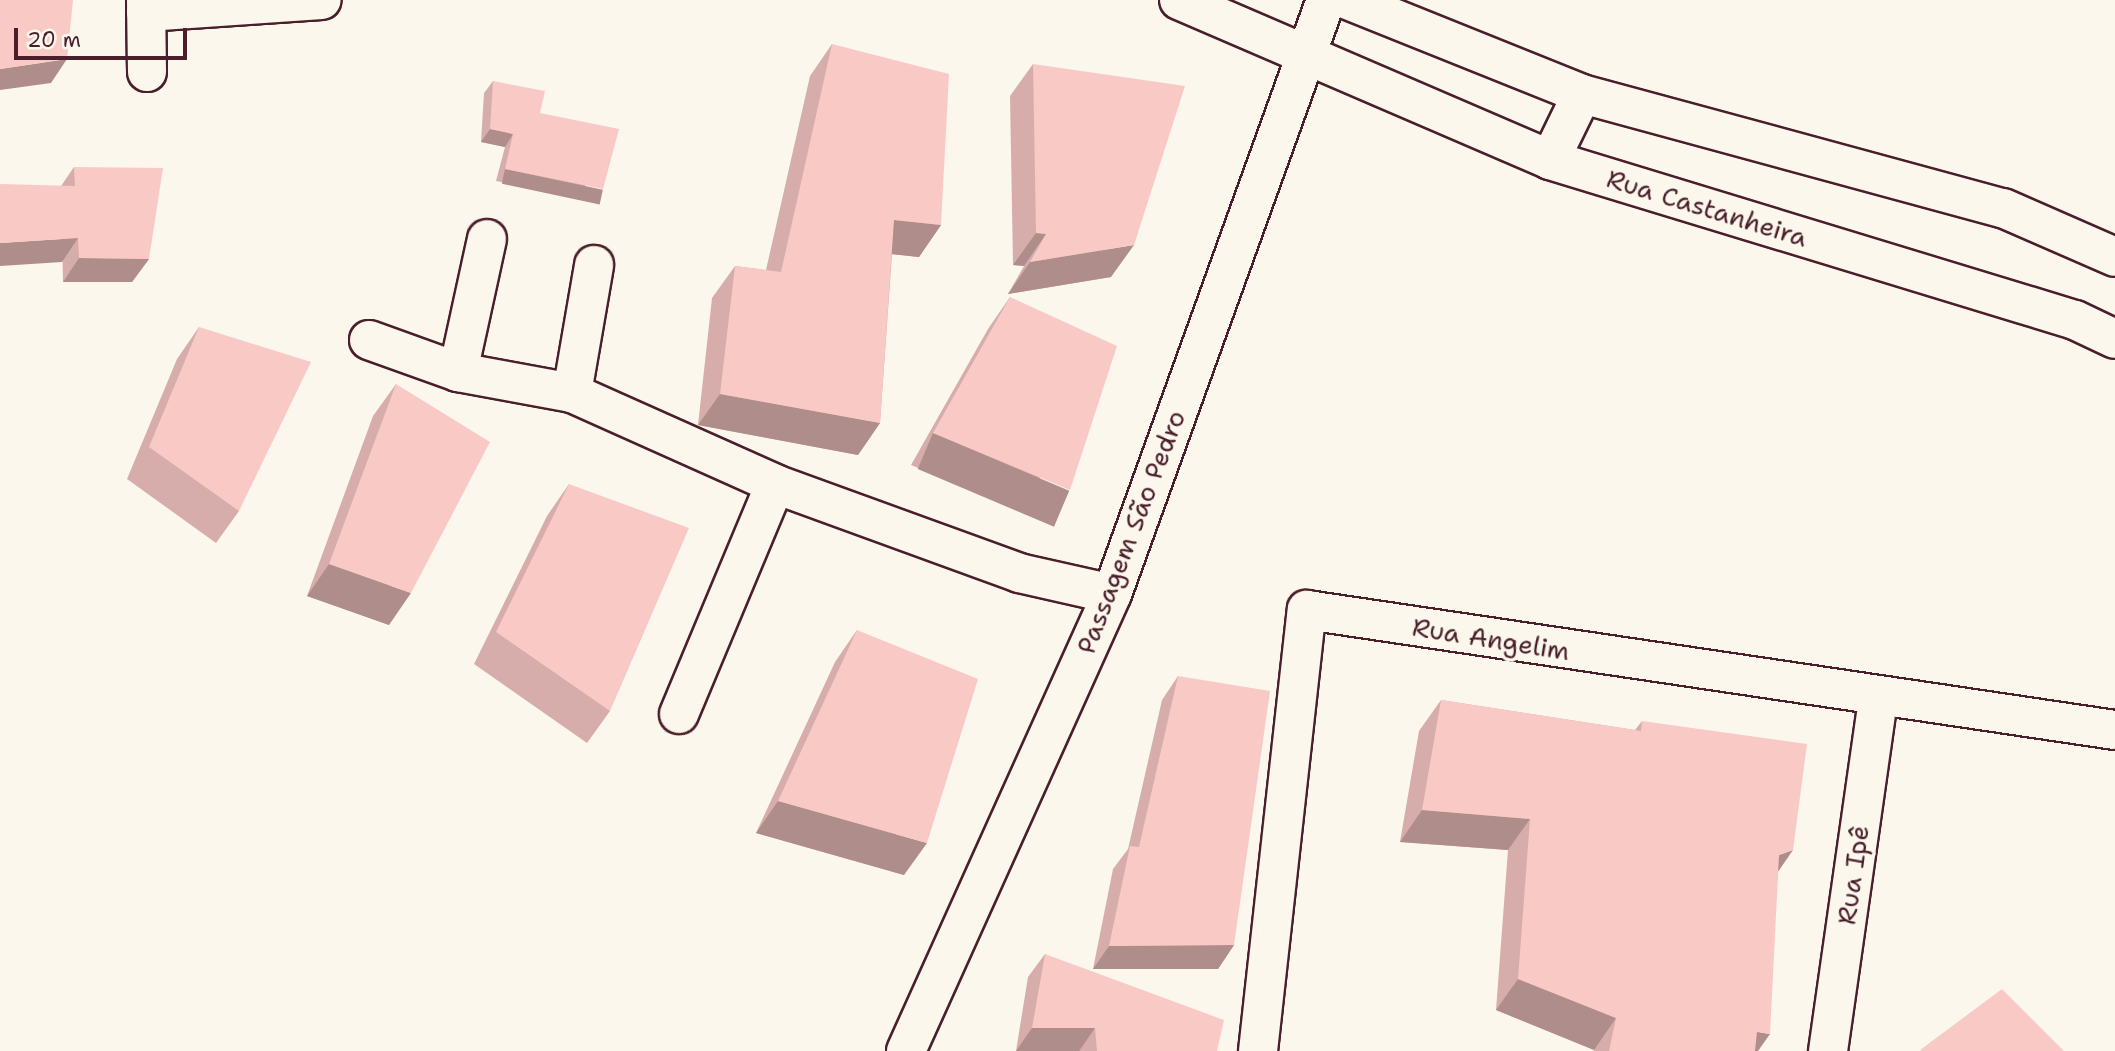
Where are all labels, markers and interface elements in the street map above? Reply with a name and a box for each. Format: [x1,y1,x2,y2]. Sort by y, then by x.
scale bar [18,14,191,58]
text: 20 m [27,26,81,54]
street label: Rua Castanheira [1603,163,1811,253]
street label: Passagem São Pedro [1070,406,1192,658]
street label: Rua Angelim [1410,611,1572,667]
street label: Rua Ipê [1831,823,1875,927]

